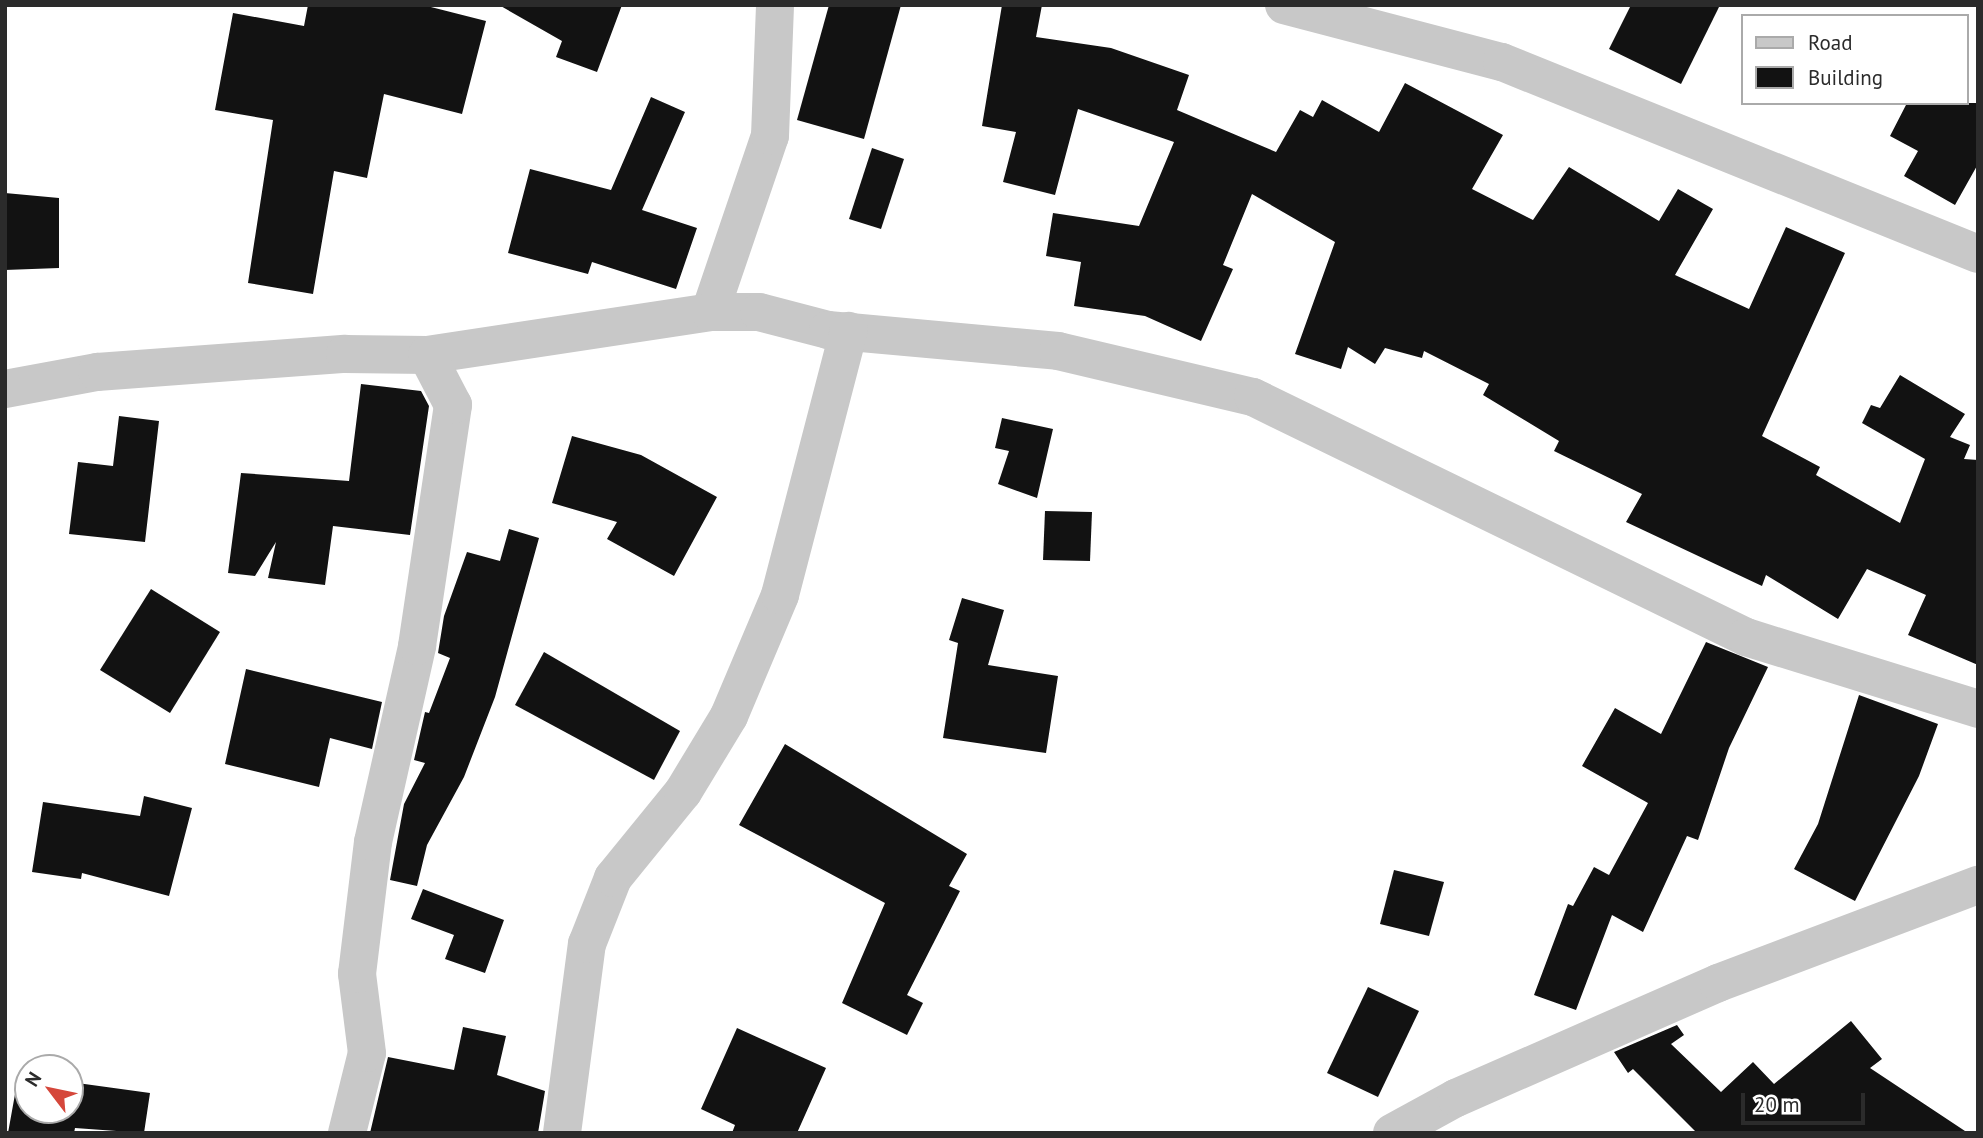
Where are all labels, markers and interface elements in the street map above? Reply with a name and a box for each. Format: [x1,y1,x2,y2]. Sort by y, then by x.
legend [1742,14,1969,105]
text: Road [1808,29,1852,56]
text: Building [1808,64,1883,91]
north arrow [14,1054,84,1124]
text: N [19,1067,46,1091]
scale bar [1745,1078,1869,1122]
text: 20 m [1754,1091,1800,1118]

